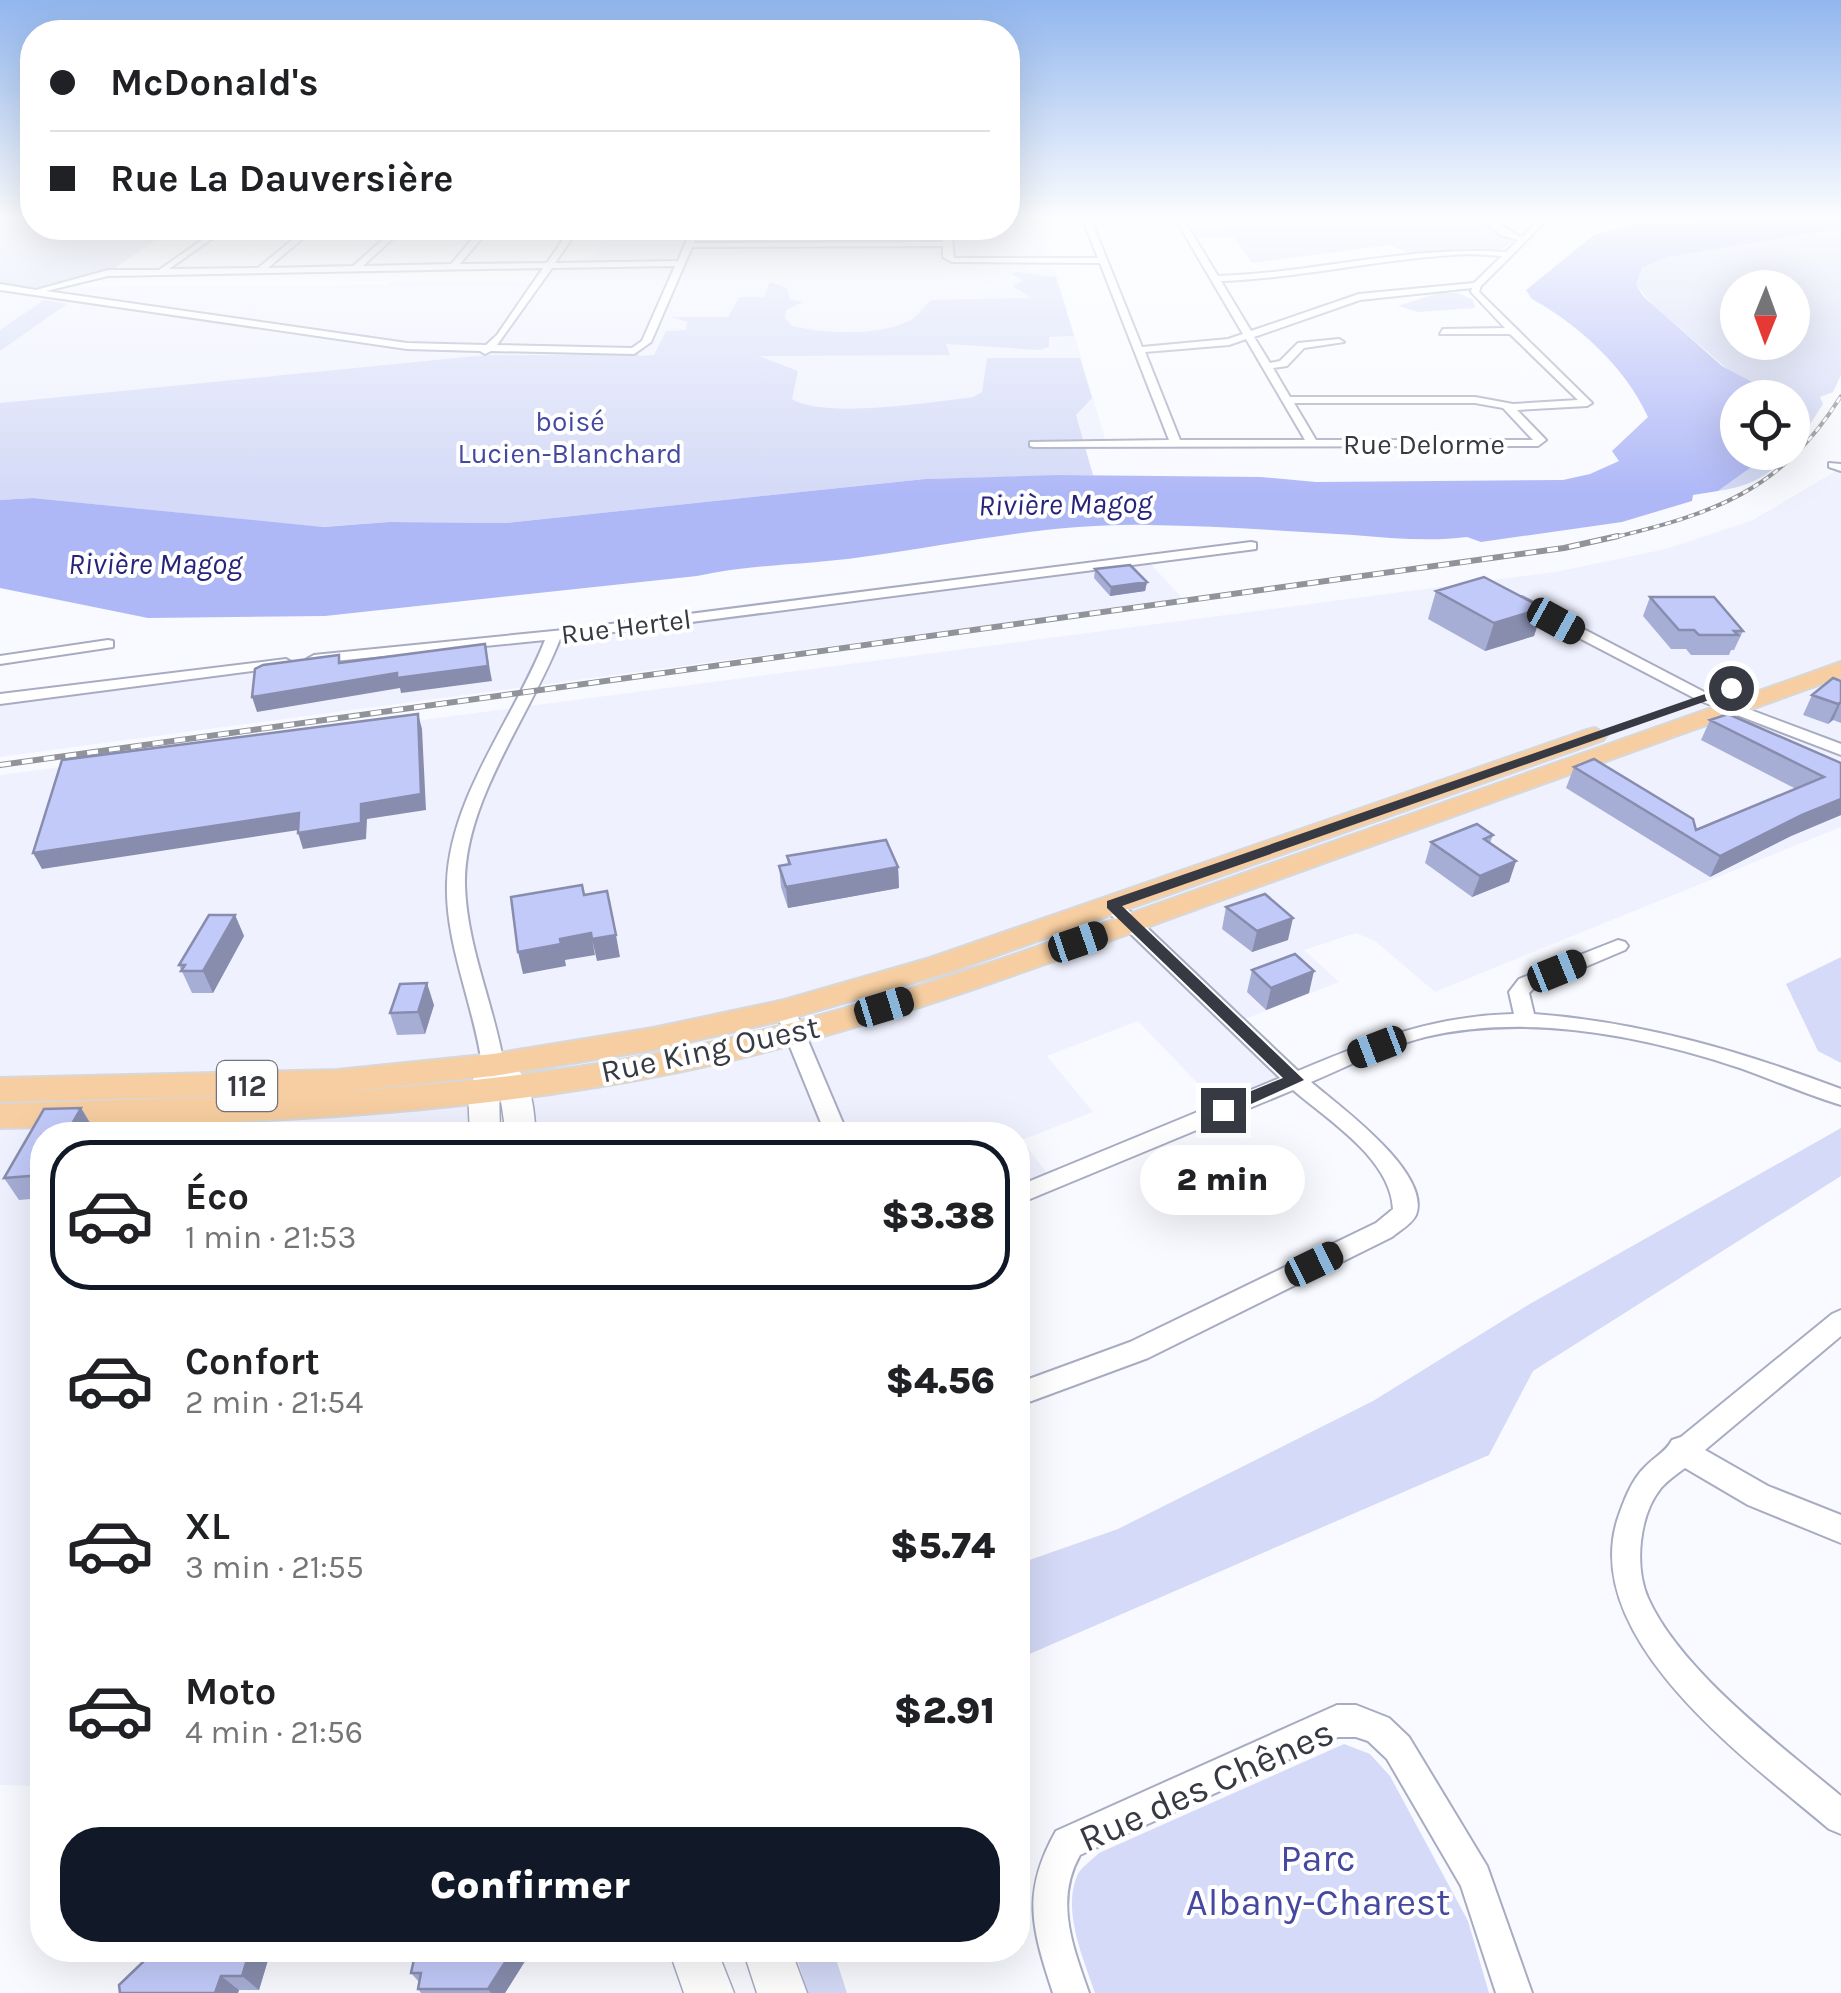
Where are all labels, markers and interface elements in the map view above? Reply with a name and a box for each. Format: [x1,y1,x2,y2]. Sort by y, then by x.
text: McDonald's [110,60,319,105]
text: Rue La Dauversière [110,156,453,201]
north arrow [1720,270,1810,360]
map controls [1720,270,1810,470]
button: locate [1720,380,1810,470]
park label: boisé Lucien-Blanchard [458,405,682,470]
street label: Rue Delorme [1343,428,1505,461]
water label: Rivière Magog [978,484,1154,524]
water label: Rivière Magog [68,546,244,582]
car [1522,593,1590,649]
street label: Rue Hertel [559,602,693,651]
route start [1709,666,1754,711]
car [1045,918,1111,966]
car [1524,946,1590,996]
car [851,984,917,1030]
street label: Rue King Ouest [598,1008,823,1091]
car [1344,1022,1410,1072]
road number: 112 [217,1061,277,1111]
route end [1201,1088,1246,1133]
callout: 2 min [1140,1145,1306,1215]
text: 2 min [1177,1161,1268,1198]
icon: car [65,1170,155,1260]
text: Éco [185,1174,249,1219]
text: $3.38 [881,1193,995,1238]
text: 1 min · 21:53 [185,1219,356,1256]
car [1280,1237,1348,1291]
icon: car [65,1335,155,1425]
text: Confort [185,1339,320,1384]
text: $4.56 [886,1358,995,1403]
text: 2 min · 21:54 [185,1384,363,1421]
icon: car [65,1500,155,1590]
text: XL [185,1504,230,1549]
text: $5.74 [890,1523,995,1568]
text: 3 min · 21:55 [185,1549,364,1586]
icon: car [65,1665,155,1755]
text: Moto [185,1669,276,1714]
text: $2.91 [894,1688,995,1733]
street label: Rue des Chênes [1072,1709,1341,1862]
text: 4 min · 21:56 [185,1714,363,1751]
button: Confirmer [60,1827,1000,1942]
park label: Parc Albany-Charest [1186,1836,1450,1925]

